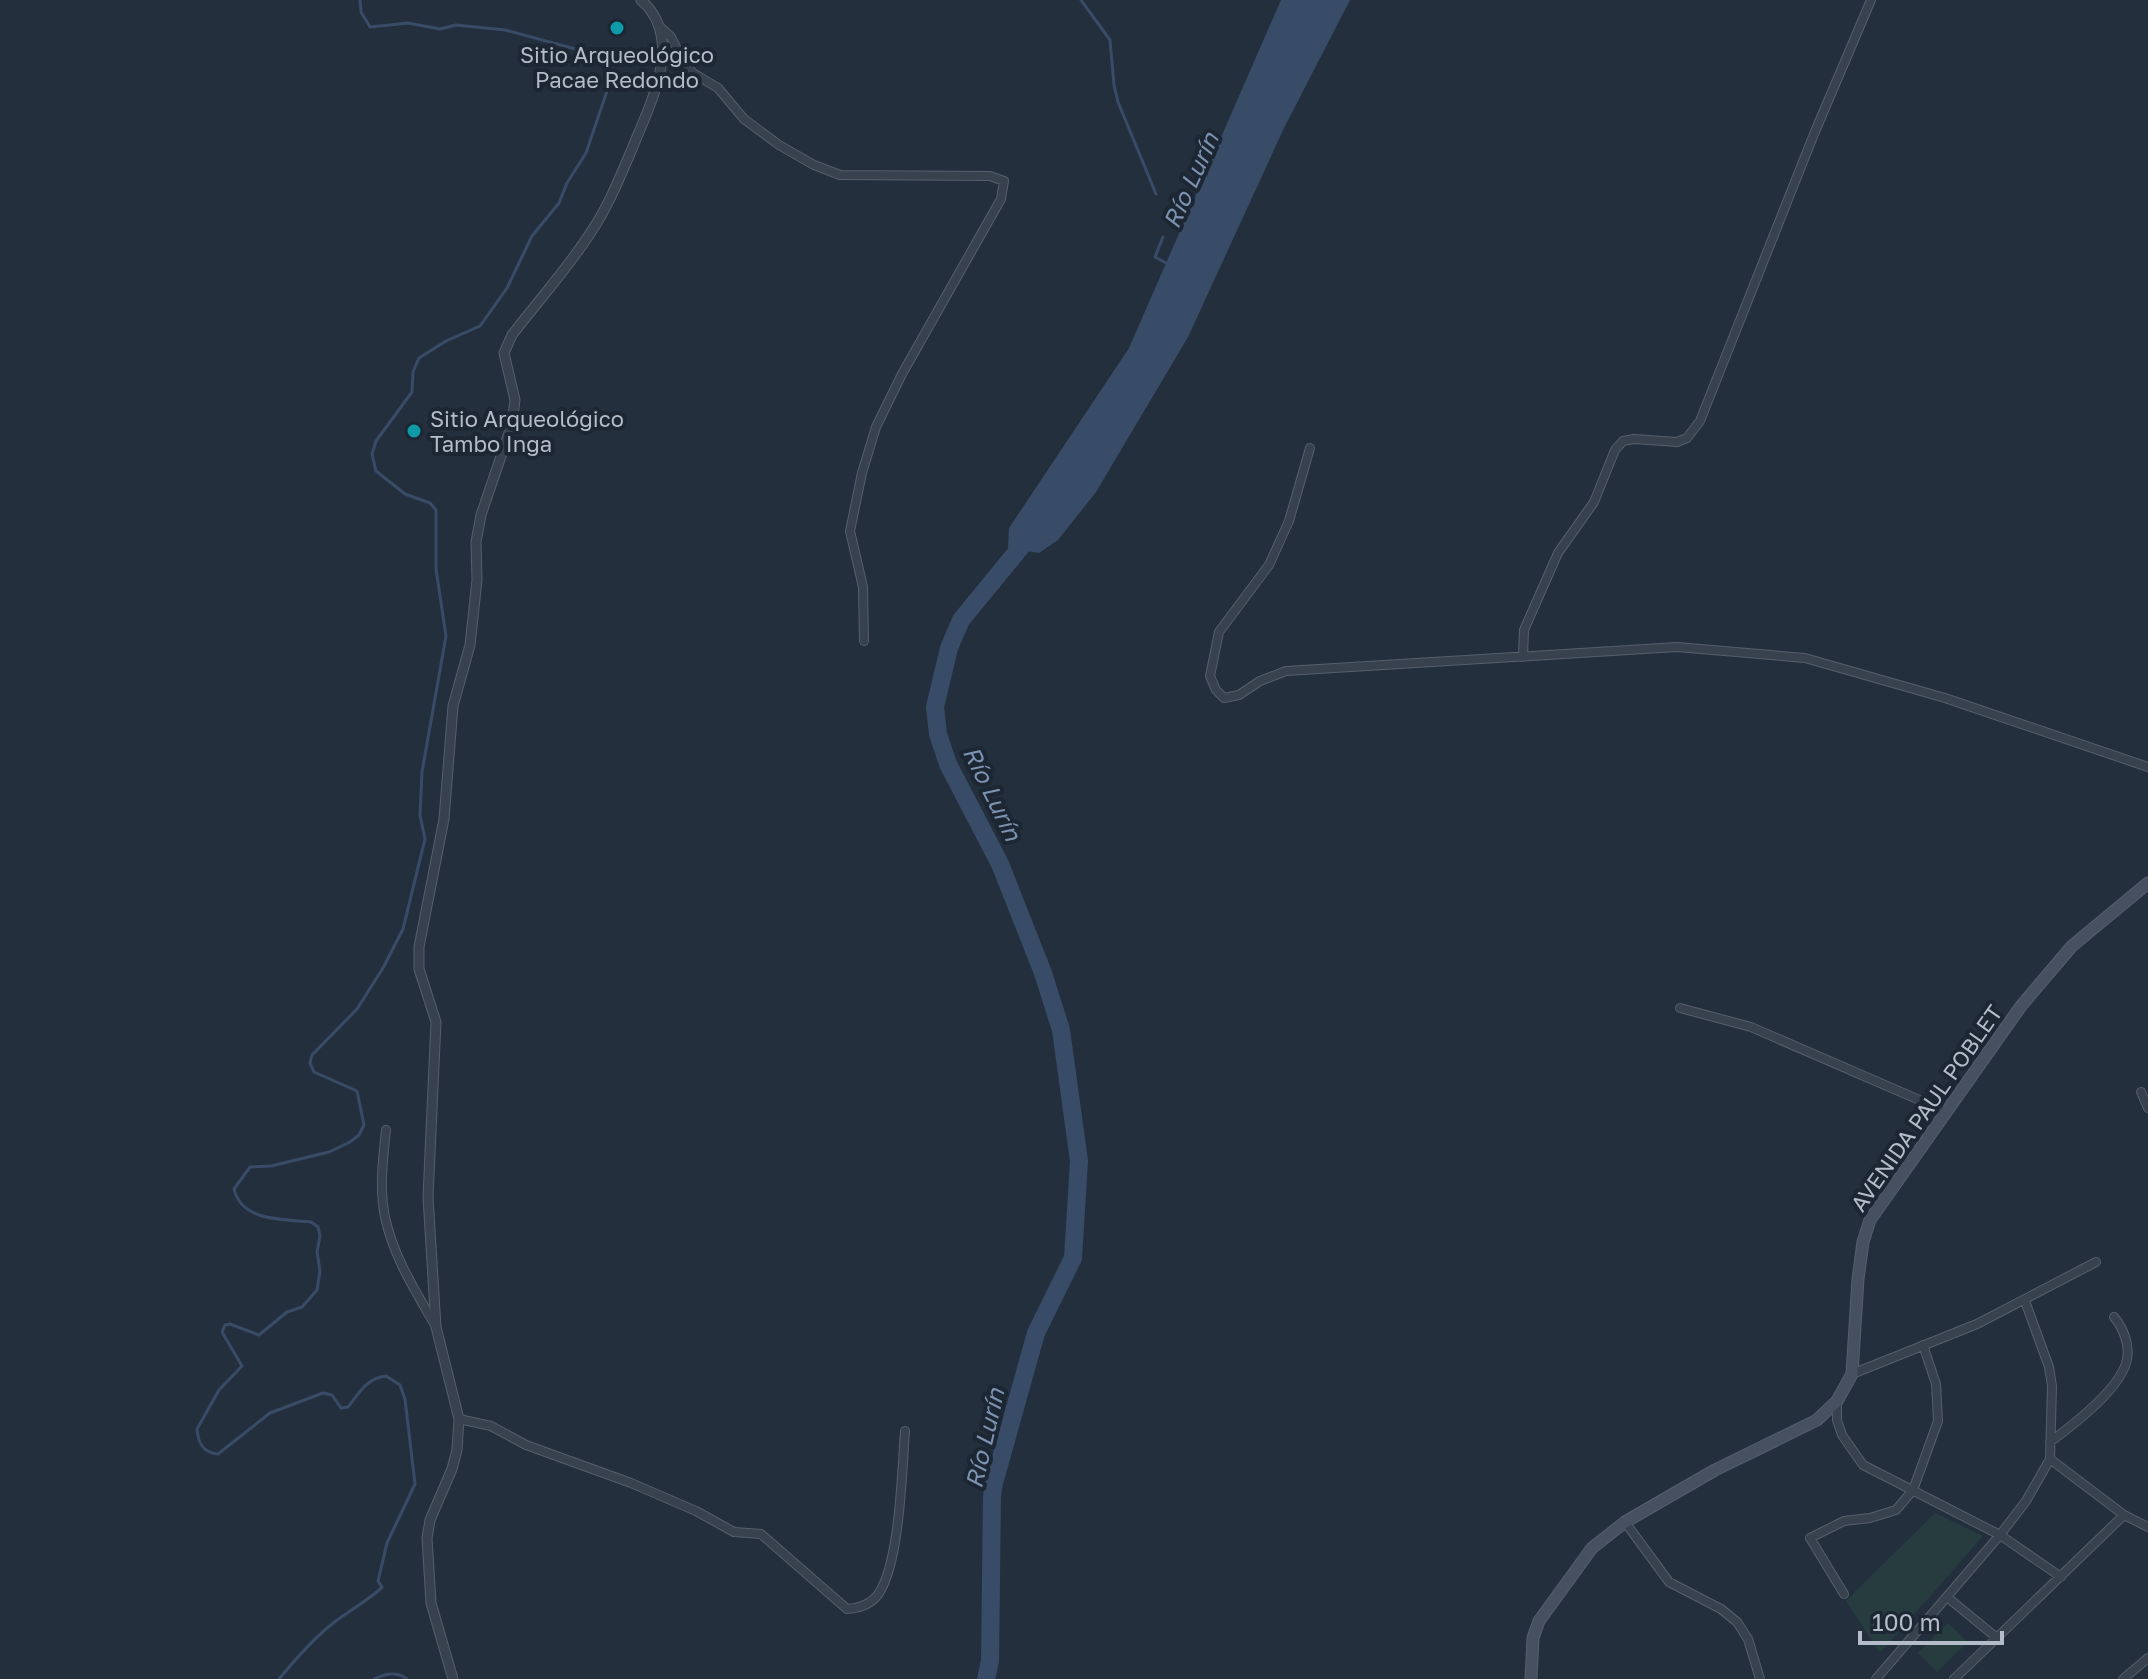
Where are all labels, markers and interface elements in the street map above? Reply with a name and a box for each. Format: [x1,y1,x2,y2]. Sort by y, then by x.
marker: Sitio Arqueológico Pacae Redondo [608,19,626,37]
place label: Sitio Arqueológico Pacae Redondo [520,41,714,93]
water label: Río Lurín [1156,127,1224,232]
place label: Sitio Arqueológico Tambo Inga [430,405,624,457]
marker: Sitio Arqueológico Tambo Inga [405,422,423,440]
water label: Río Lurín [958,741,1029,846]
street label: AVENIDA PAUL POBLET [1844,999,2008,1216]
water label: Río Lurín [958,1384,1010,1491]
scale bar [1860,1595,2002,1645]
text: 100 m [1872,1607,1941,1636]

